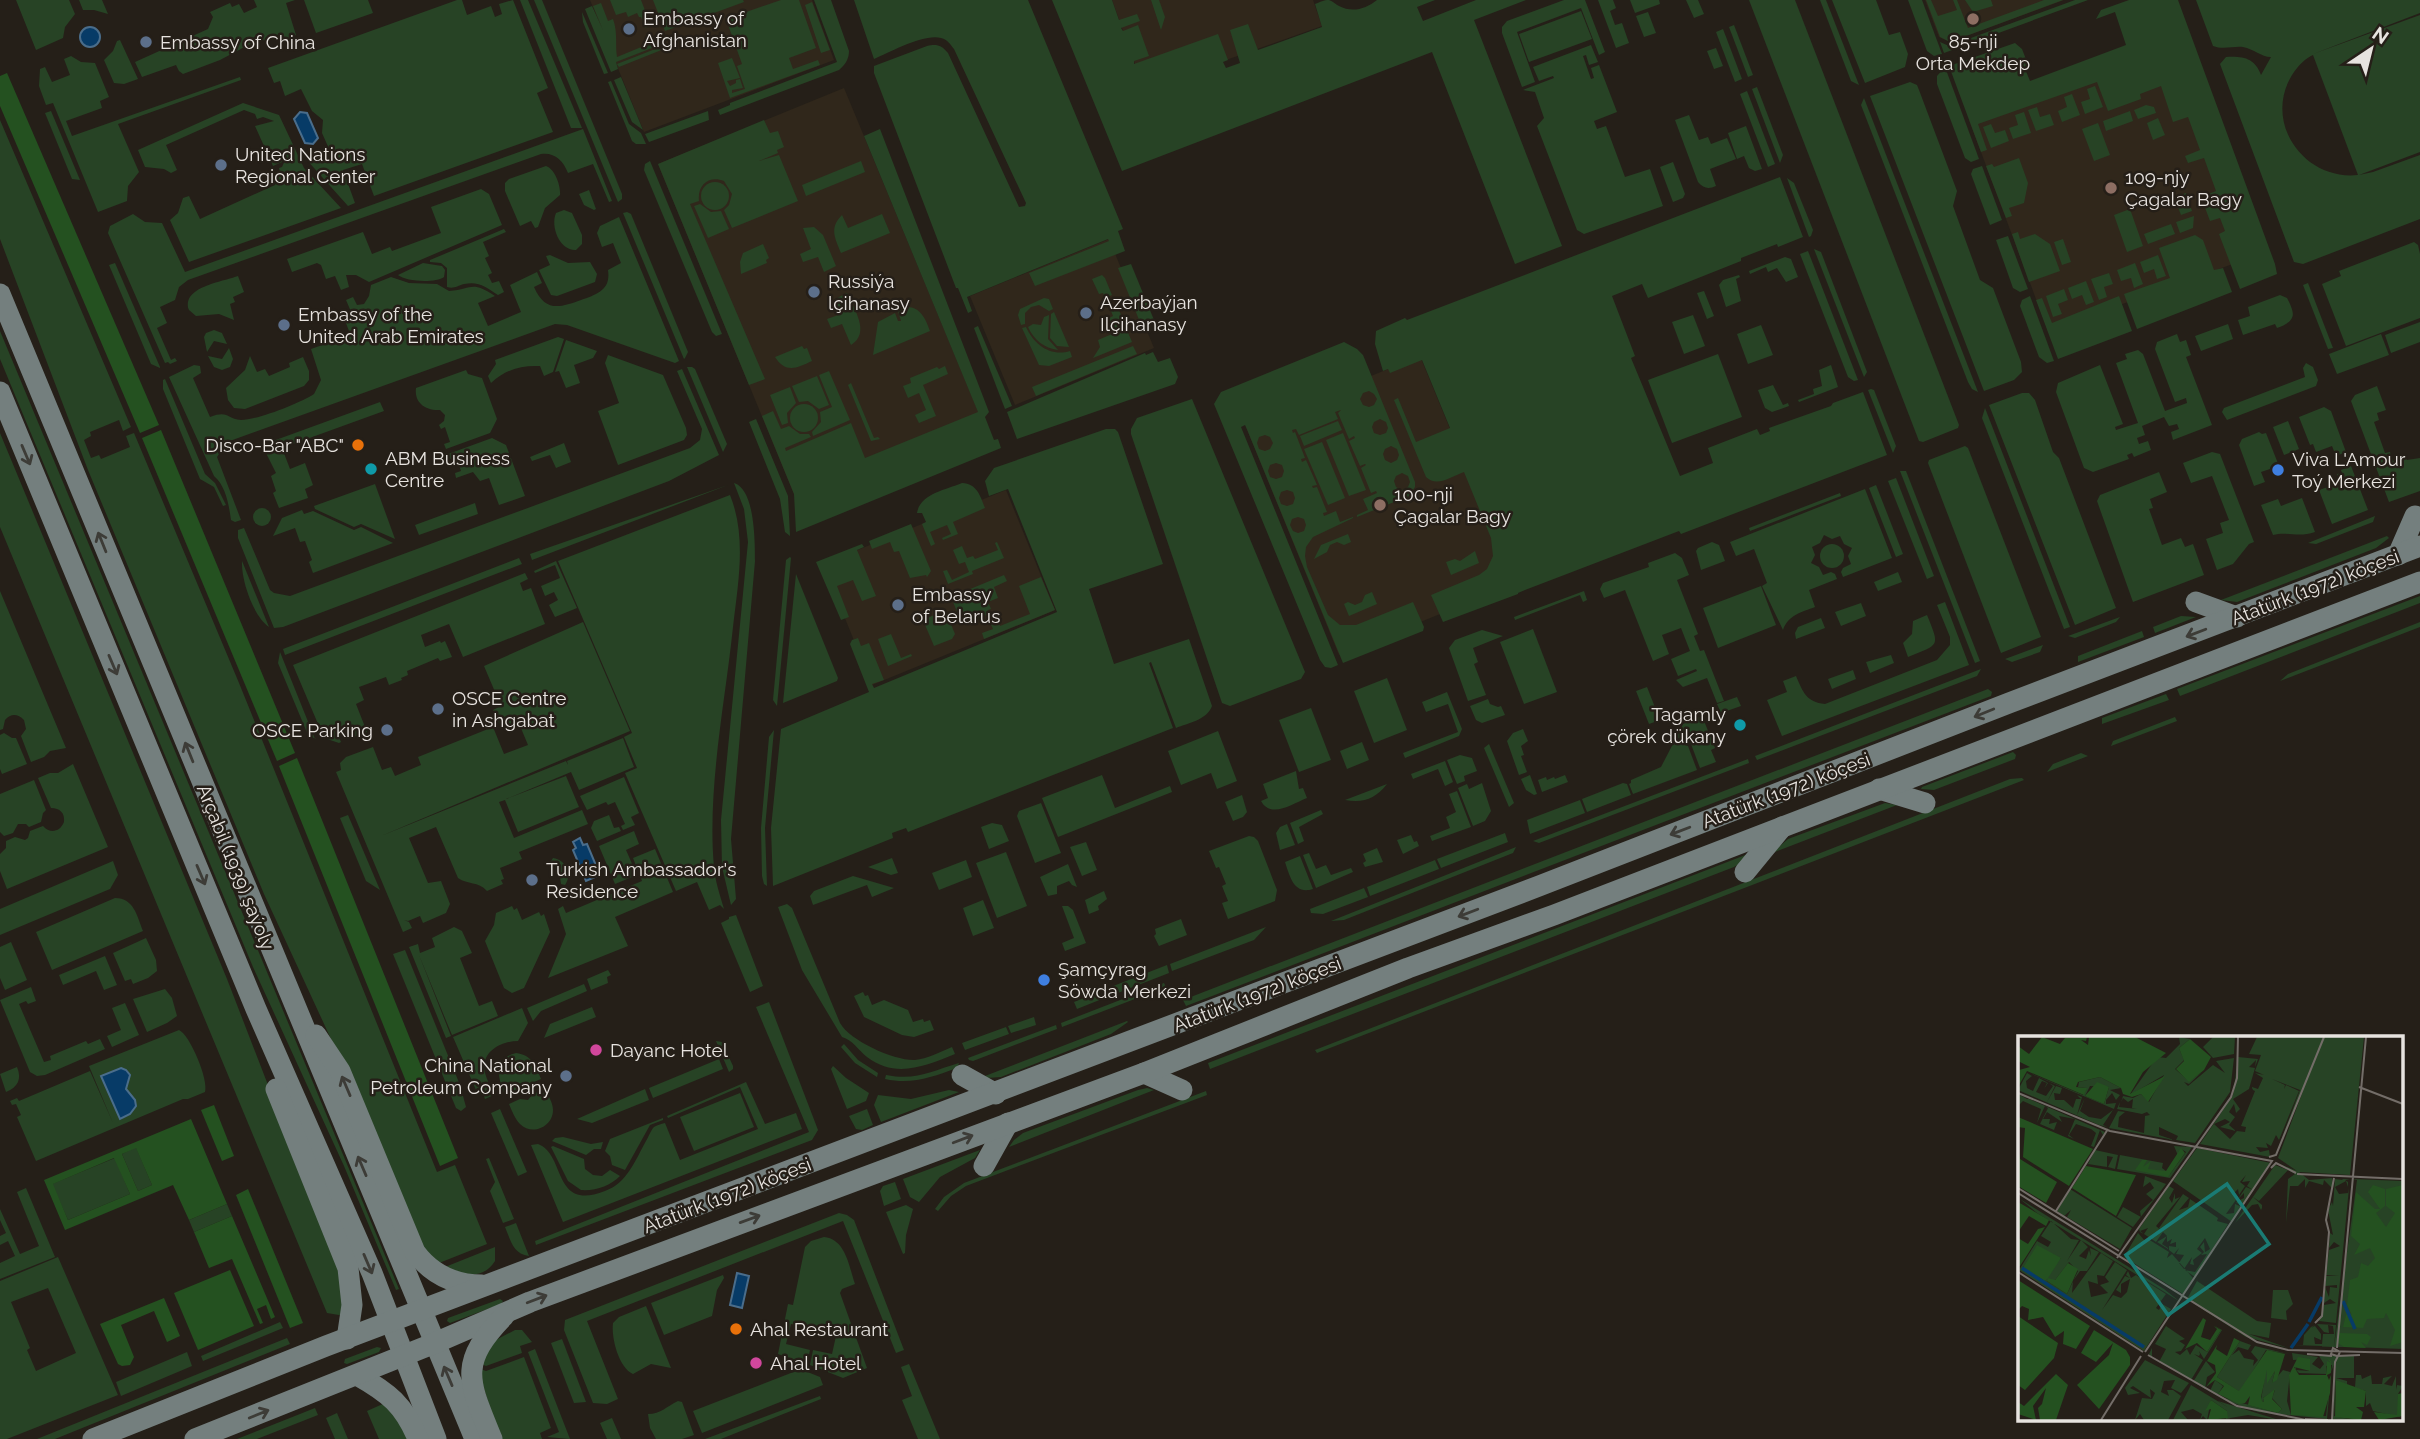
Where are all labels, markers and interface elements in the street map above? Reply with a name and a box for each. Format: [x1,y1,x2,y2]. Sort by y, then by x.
place label: Embassy of Afghanistan [643,7,747,51]
marker: 85-nji Orta Mekdep [1965,11,1981,27]
north arrow [2336,14,2406,84]
marker: Embassy of Afghanistan [621,21,637,37]
text: N [2369,22,2393,48]
place label: 85-nji Orta Mekdep [1916,30,2030,74]
place label: Embassy of China [160,31,315,53]
marker: Embassy of China [138,34,154,50]
place label: United Nations Regional Center [235,143,376,187]
marker: United Nations Regional Center [213,157,229,173]
place label: 109-njy Çagalar Bagy [2125,166,2242,210]
marker: 109-njy Çagalar Bagy [2103,180,2119,196]
place label: Russiýa lçihanasy [828,270,910,314]
marker: Russiýa lçihanasy [806,284,822,300]
place label: Azerbaýjan Ilçihanasy [1100,291,1198,335]
place label: Embassy of the United Arab Emirates [298,303,484,347]
marker: Azerbaýjan Ilçihanasy [1078,305,1094,321]
marker: Embassy of the United Arab Emirates [276,317,292,333]
place label: Disco-Bar "ABC" [205,434,344,456]
marker: Disco-Bar "ABC" [350,437,366,453]
one-way arrow [20,444,33,465]
place label: ABM Business Centre [385,447,510,491]
place label: Viva L'Amour Toý Merkezi [2292,448,2406,492]
marker: ABM Business Centre [363,461,379,477]
marker: Viva L'Amour Toý Merkezi [2270,462,2286,478]
place label: 100-nji Çagalar Bagy [1394,483,1511,527]
marker: 100-nji Çagalar Bagy [1372,497,1388,513]
one-way arrow [95,532,108,553]
street label: Atatürk (1972) köçesi [2228,545,2402,629]
place label: Embassy of Belarus [912,583,1000,627]
marker: Embassy of Belarus [890,597,906,613]
one-way arrow [2186,627,2208,640]
one-way arrow [108,654,121,675]
place label: OSCE Centre in Ashgabat [452,687,566,731]
marker: OSCE Centre in Ashgabat [430,701,446,717]
place label: Tagamly çörek dükany [1607,703,1726,747]
one-way arrow [1973,708,1995,721]
marker: Tagamly çörek dükany [1732,717,1748,733]
place label: OSCE Parking [252,719,373,741]
marker: OSCE Parking [379,722,395,738]
one-way arrow [182,742,195,764]
street label: Atatürk (1972) köçesi [1699,748,1873,832]
street label: Arçabil (1939) şaýoly [193,781,279,953]
one-way arrow [1670,826,1692,839]
place label: Turkish Ambassador's Residence [546,858,736,902]
one-way arrow [195,864,208,885]
marker: Turkish Ambassador's Residence [524,872,540,888]
one-way arrow [1458,908,1480,921]
street label: Atatürk (1972) köçesi [1170,952,1344,1036]
place label: Şamçyrag Söwda Merkezi [1058,958,1191,1002]
marker: Şamçyrag Söwda Merkezi [1036,972,1052,988]
inset map [2018,1036,2402,1422]
place label: Dayanc Hotel [610,1039,729,1061]
marker: Dayanc Hotel [588,1042,604,1058]
place label: China National Petroleum Company [370,1054,553,1098]
marker: China National Petroleum Company [558,1068,574,1084]
one-way arrow [339,1075,352,1097]
one-way arrow [952,1132,974,1145]
street label: Atatürk (1972) köçesi [640,1153,814,1237]
one-way arrow [354,1156,367,1177]
one-way arrow [739,1212,761,1225]
one-way arrow [362,1253,375,1275]
one-way arrow [526,1292,548,1304]
place label: Ahal Restaurant [750,1318,889,1340]
marker: Ahal Restaurant [728,1321,744,1337]
place label: Ahal Hotel [770,1352,862,1374]
marker: Ahal Hotel [748,1355,764,1371]
one-way arrow [441,1366,454,1387]
one-way arrow [247,1406,269,1419]

